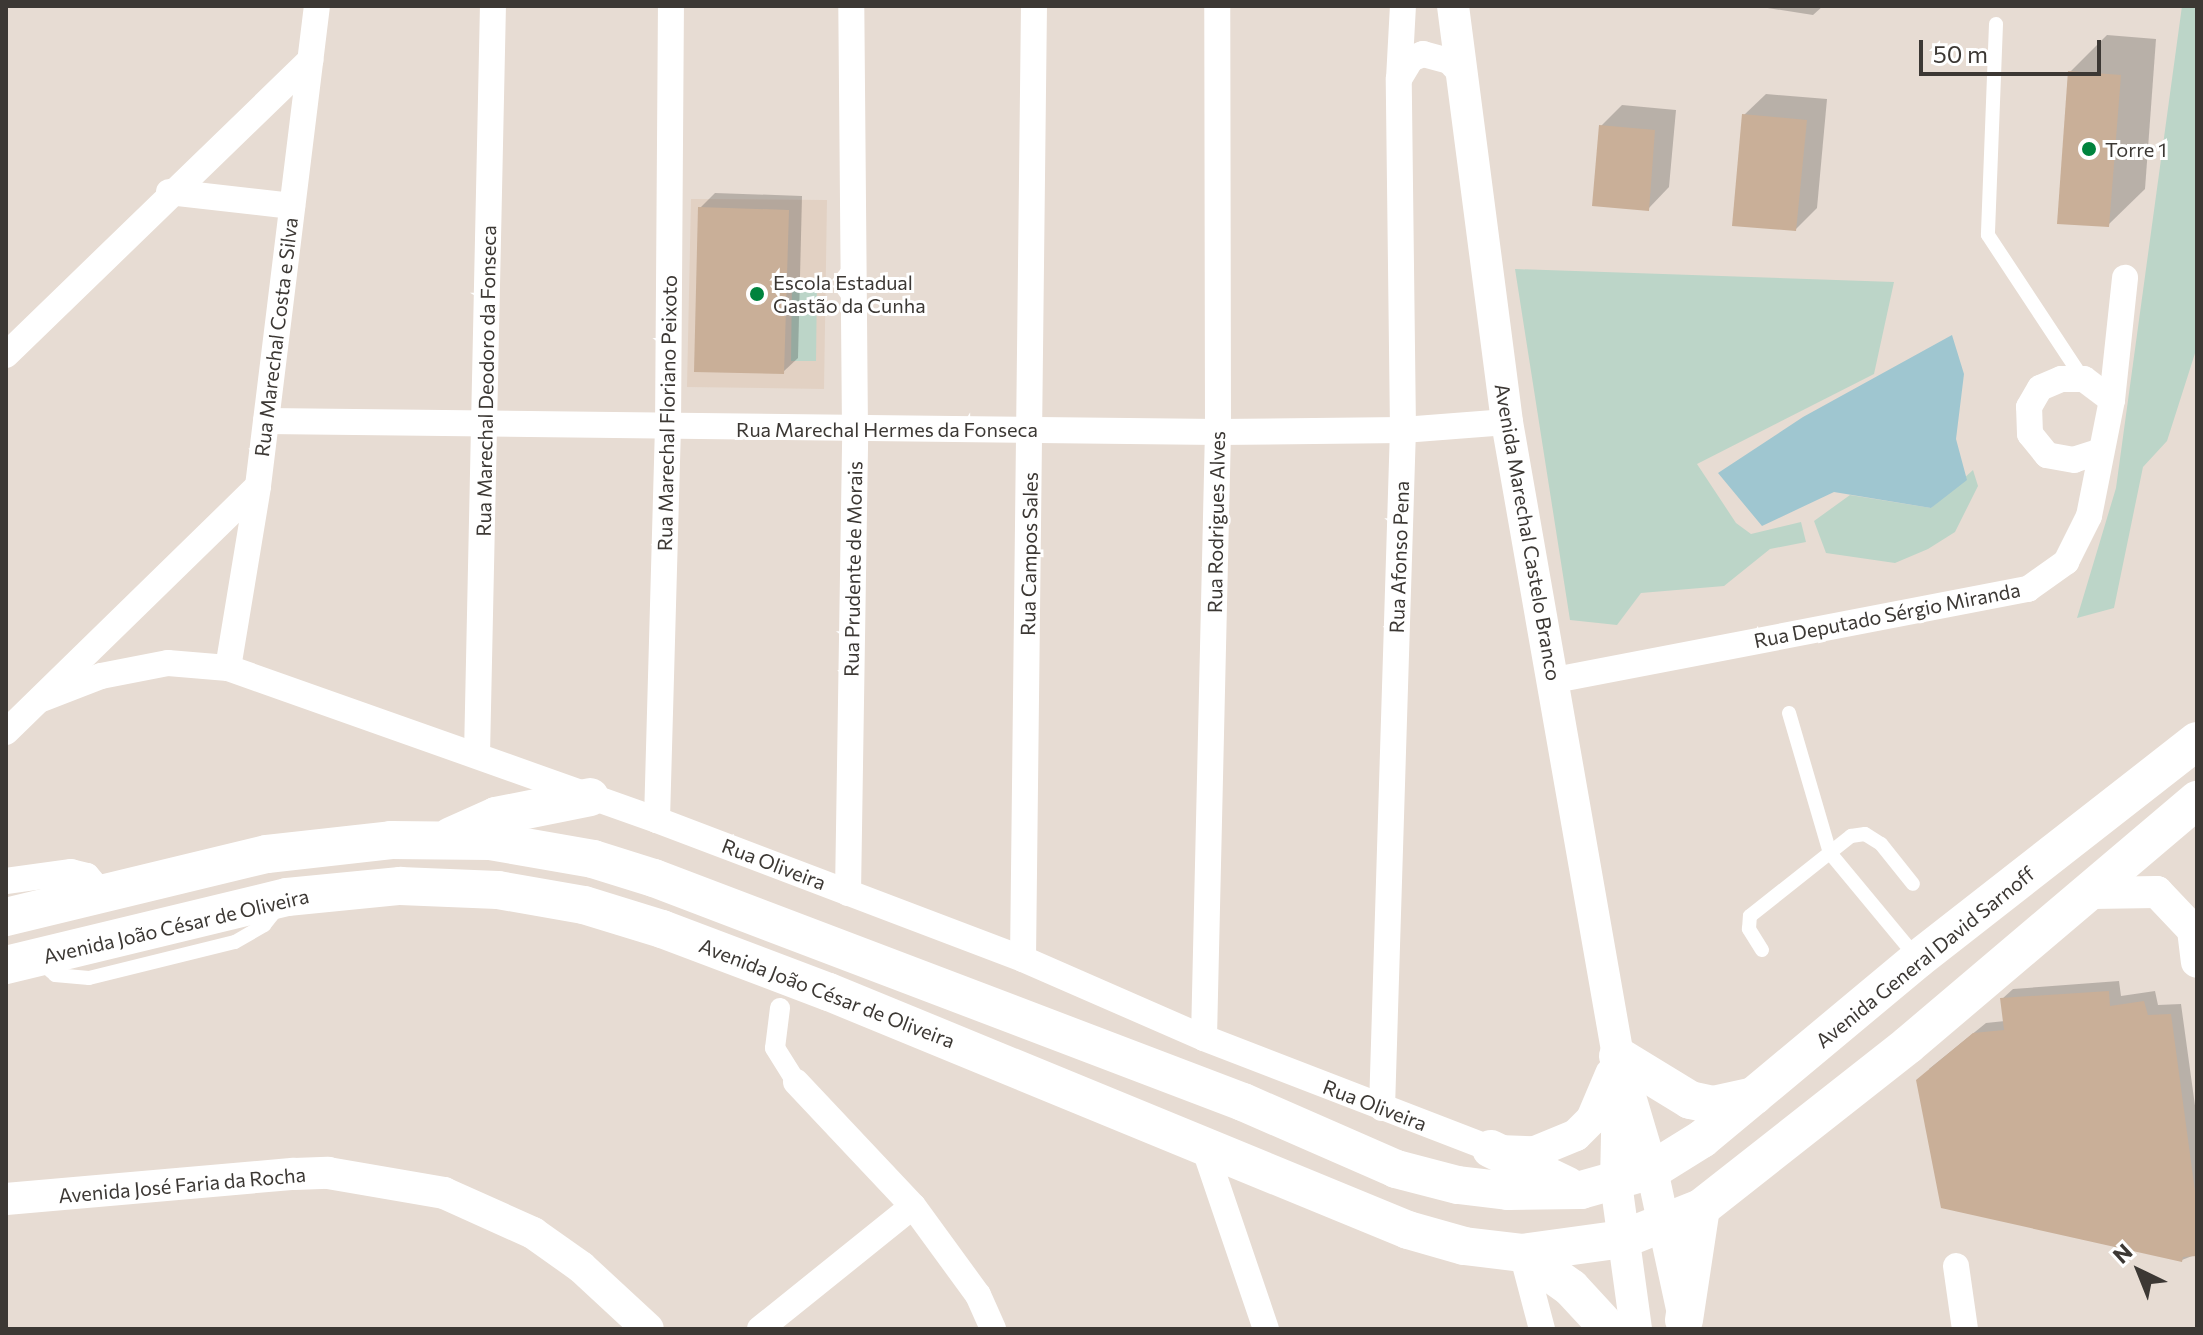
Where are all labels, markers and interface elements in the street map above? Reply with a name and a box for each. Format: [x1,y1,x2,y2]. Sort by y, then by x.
scale bar [1923,24,2105,74]
text: 50 m [1933,39,1988,68]
place label: Torre 1 [2105,137,2167,161]
marker: Torre 1 [2080,140,2098,158]
street label: Rua Marechal Costa e Silva [249,216,303,458]
street label: Rua Marechal Deodoro da Fonseca [471,225,501,537]
place label: Escola Estadual Gastão da Cunha [773,270,926,317]
street label: Rua Marechal Floriano Peixoto [653,275,681,551]
marker: Escola Estadual Gastão da Cunha [748,285,766,303]
street label: Avenida Marechal Castelo Branco [1490,382,1566,682]
street label: Rua Marechal Hermes da Fonseca [736,417,1038,441]
street label: Rua Rodrigues Alves [1202,431,1230,613]
street label: Rua Prudente de Morais [839,461,867,677]
street label: Rua Campos Sales [1016,472,1042,636]
street label: Rua Afonso Pena [1384,480,1414,634]
street label: Rua Deputado Sérgio Miranda [1752,577,2022,653]
street label: Rua Oliveira [719,833,829,895]
street label: Avenida General David Sarnoff [1811,861,2039,1053]
street label: Avenida João César de Oliveira [41,884,311,968]
street label: Avenida João César de Oliveira [696,933,958,1053]
street label: Rua Oliveira [1320,1074,1430,1136]
street label: Avenida José Faria da Rocha [57,1162,307,1208]
north arrow [2099,1231,2179,1311]
text: N [2107,1238,2138,1269]

